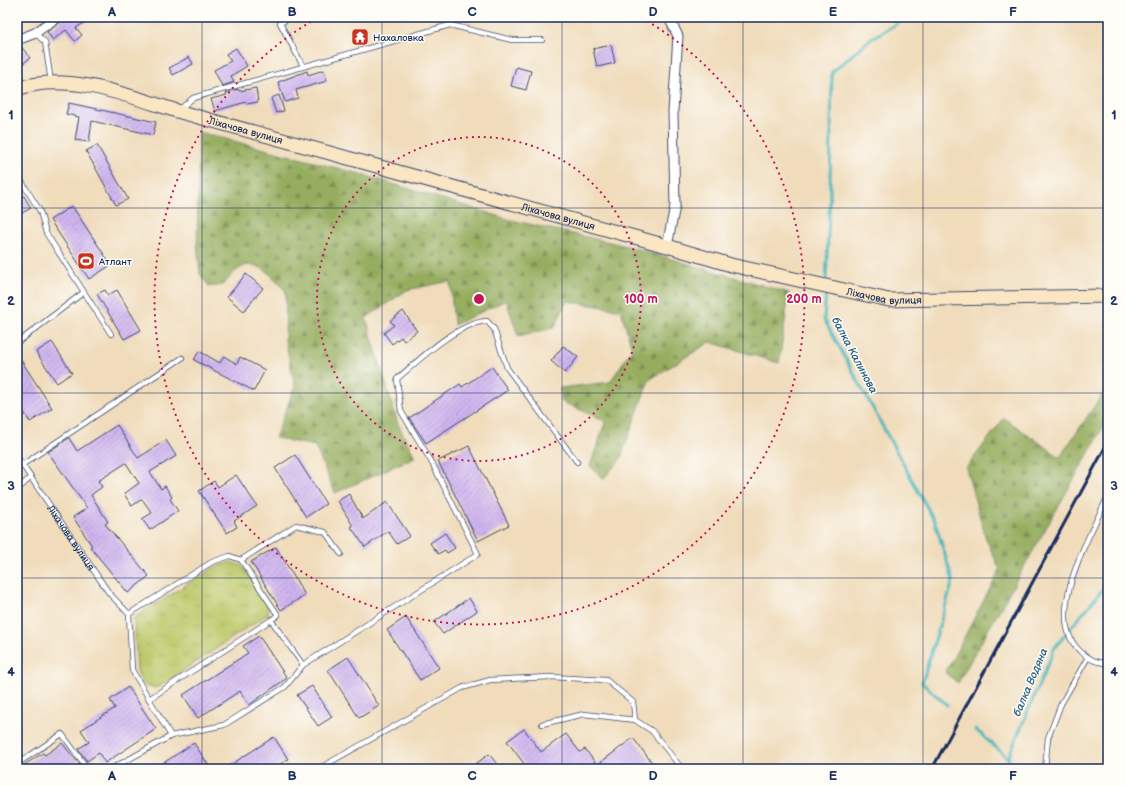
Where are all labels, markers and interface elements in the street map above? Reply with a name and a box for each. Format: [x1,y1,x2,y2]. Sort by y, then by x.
text: A [107,4,116,20]
text: B [287,4,297,20]
text: C [467,4,477,20]
text: D [648,4,658,20]
text: E [829,4,838,20]
text: F [1009,4,1017,20]
temple icon: Нахаловка [350,27,370,47]
place label: Нахаловка [373,32,424,44]
text: 1 [8,107,14,123]
text: 1 [1111,107,1117,123]
street label: Ліхачова вулиця [207,115,284,147]
street label: Ліхачова вулиця [519,201,597,233]
sports icon: Атлант [76,251,96,271]
place label: Атлант [98,256,132,268]
street label: Ліхачова вулиця [844,286,922,307]
centre of rings [472,292,486,306]
text: 100 m [624,292,658,307]
text: 200 m [786,292,822,307]
text: 2 [7,293,15,309]
text: 2 [1110,293,1118,309]
water label: балка Калинова [829,315,880,396]
text: 3 [7,478,15,494]
text: 3 [1110,478,1118,494]
street label: Ліхачова вулиця [44,502,97,573]
water label: балка Водяна [1010,646,1051,718]
text: 4 [7,664,15,680]
text: 4 [1110,664,1118,680]
text: A [107,768,116,784]
text: B [287,768,297,784]
text: C [467,768,477,784]
text: D [648,768,658,784]
text: E [829,768,838,784]
text: F [1009,768,1017,784]

